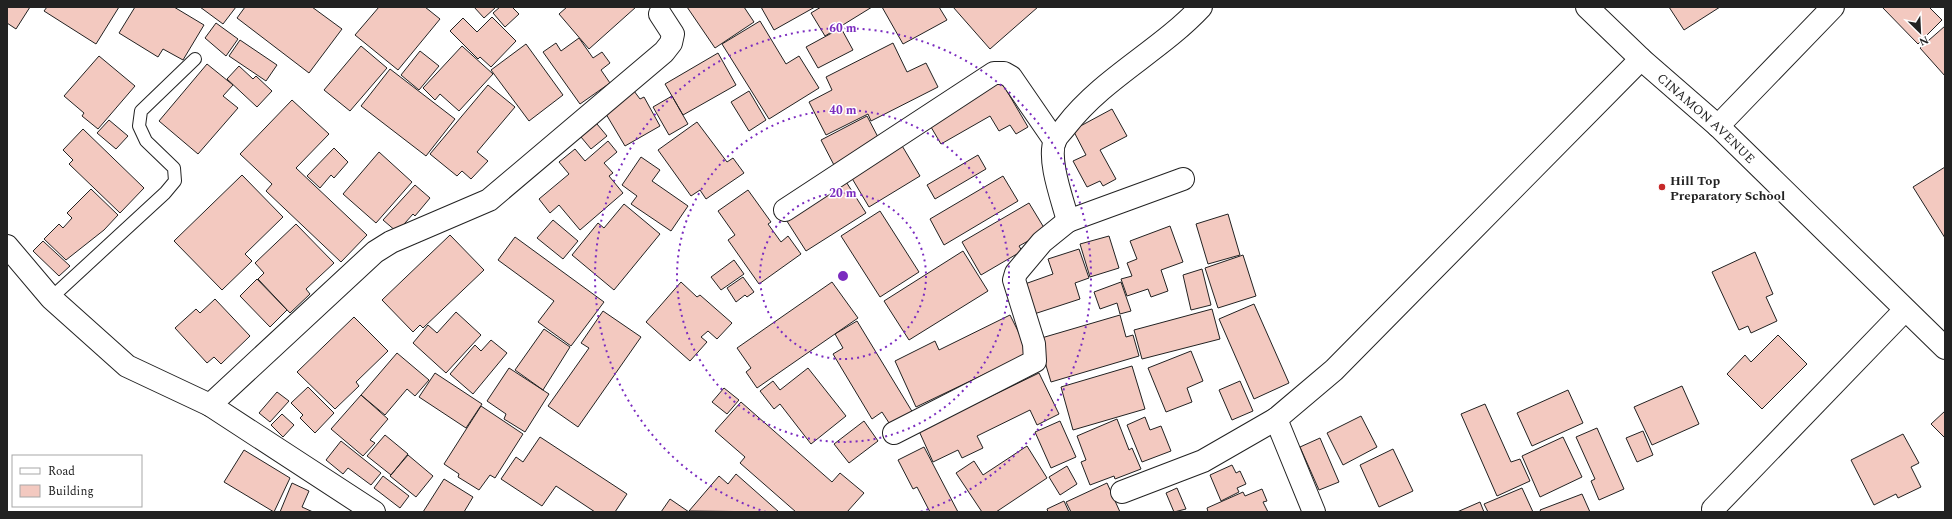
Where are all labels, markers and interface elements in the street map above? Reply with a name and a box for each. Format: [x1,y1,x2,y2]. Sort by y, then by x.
north arrow [1900,12,1940,52]
text: 60 m [829,19,857,38]
text: N [1916,31,1931,50]
street label: CINAMON AVENUE [1652,68,1760,168]
text: 40 m [829,101,857,120]
place label: Hill Top Preparatory School [1670,171,1785,206]
marker: Hill Top Preparatory School [1657,182,1667,192]
text: 20 m [829,184,857,203]
centre of rings [836,269,850,283]
legend [12,455,142,507]
text: Road [48,462,75,481]
text: Building [48,482,94,501]

